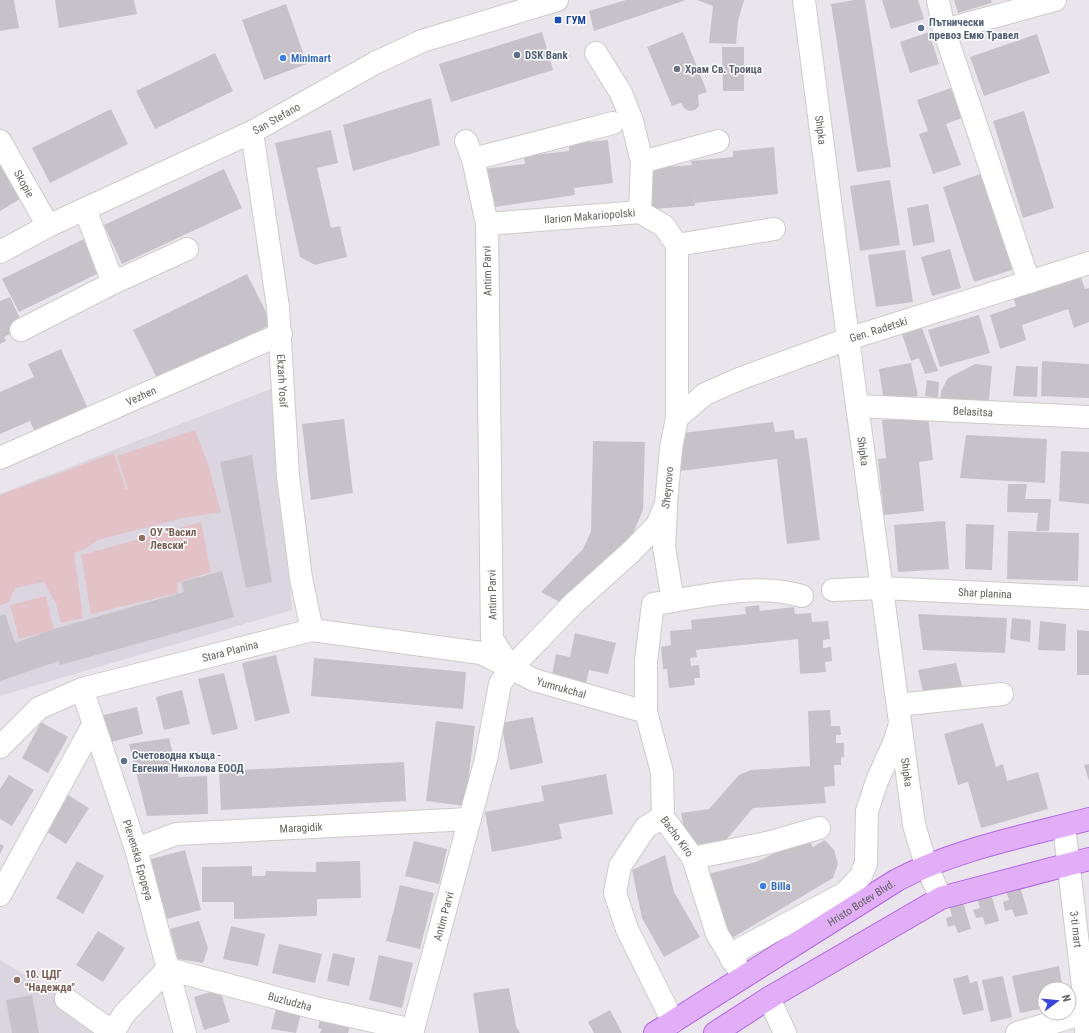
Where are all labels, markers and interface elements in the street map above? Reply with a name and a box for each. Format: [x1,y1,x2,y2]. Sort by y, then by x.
place label: ГУМ [566,14,586,27]
marker: ГУМ [553,15,563,25]
place label: Пътнически превоз Емю Травел [929,16,1019,42]
marker: Пътнически превоз Емю Травел [916,23,926,33]
place label: DSK Bank [525,49,569,62]
marker: DSK Bank [512,50,522,60]
place label: Minimart [291,52,332,65]
marker: Minimart [278,53,288,63]
place label: Храм Св. Троица [685,63,762,76]
marker: Храм Св. Троица [672,64,682,74]
street label: San Stefano [250,100,303,137]
street label: Shipka [812,115,829,145]
street label: Skopie [11,168,37,200]
street label: Ilarion Makariopolski [544,206,636,226]
street label: Antim Parvi [481,246,494,296]
street label: Gen. Radetski [848,315,909,345]
street label: Ekzarh Yosif [274,354,290,409]
street label: Vezhen [124,384,158,409]
street label: Belasitsa [952,405,993,419]
street label: Shipka [854,436,871,467]
street label: Sheynovo [659,466,676,511]
place label: ОУ "Васил Левски" [150,526,196,552]
marker: ОУ "Васил Левски" [137,533,147,543]
street label: Antim Parvi [486,570,499,620]
street label: Shar planina [958,586,1012,601]
street label: Stara Planina [201,638,260,665]
street label: Yumrukchal [535,675,587,702]
place label: Счетоводна къща - Евгения Николова ЕООД [132,749,245,775]
marker: Счетоводна къща - Евгения Николова ЕООД [119,756,129,766]
street label: Shipka [898,757,915,788]
street label: Bacho Kiro [658,814,696,860]
street label: Plevenska Epopeya [120,818,155,902]
street label: Maragidik [279,821,323,836]
street label: Hristo Botev Blvd. [825,877,898,929]
place label: Billa [771,880,791,893]
marker: Billa [758,881,768,891]
street label: Antim Parvi [431,890,457,942]
street label: 3-ti mart [1067,910,1084,948]
place label: 10. ЦДГ "Надежда" [25,968,75,994]
marker: 10. ЦДГ "Надежда" [12,975,22,985]
north arrow [1037,981,1077,1021]
street label: Buzludzha [266,990,313,1014]
text: N [1059,993,1073,1004]

